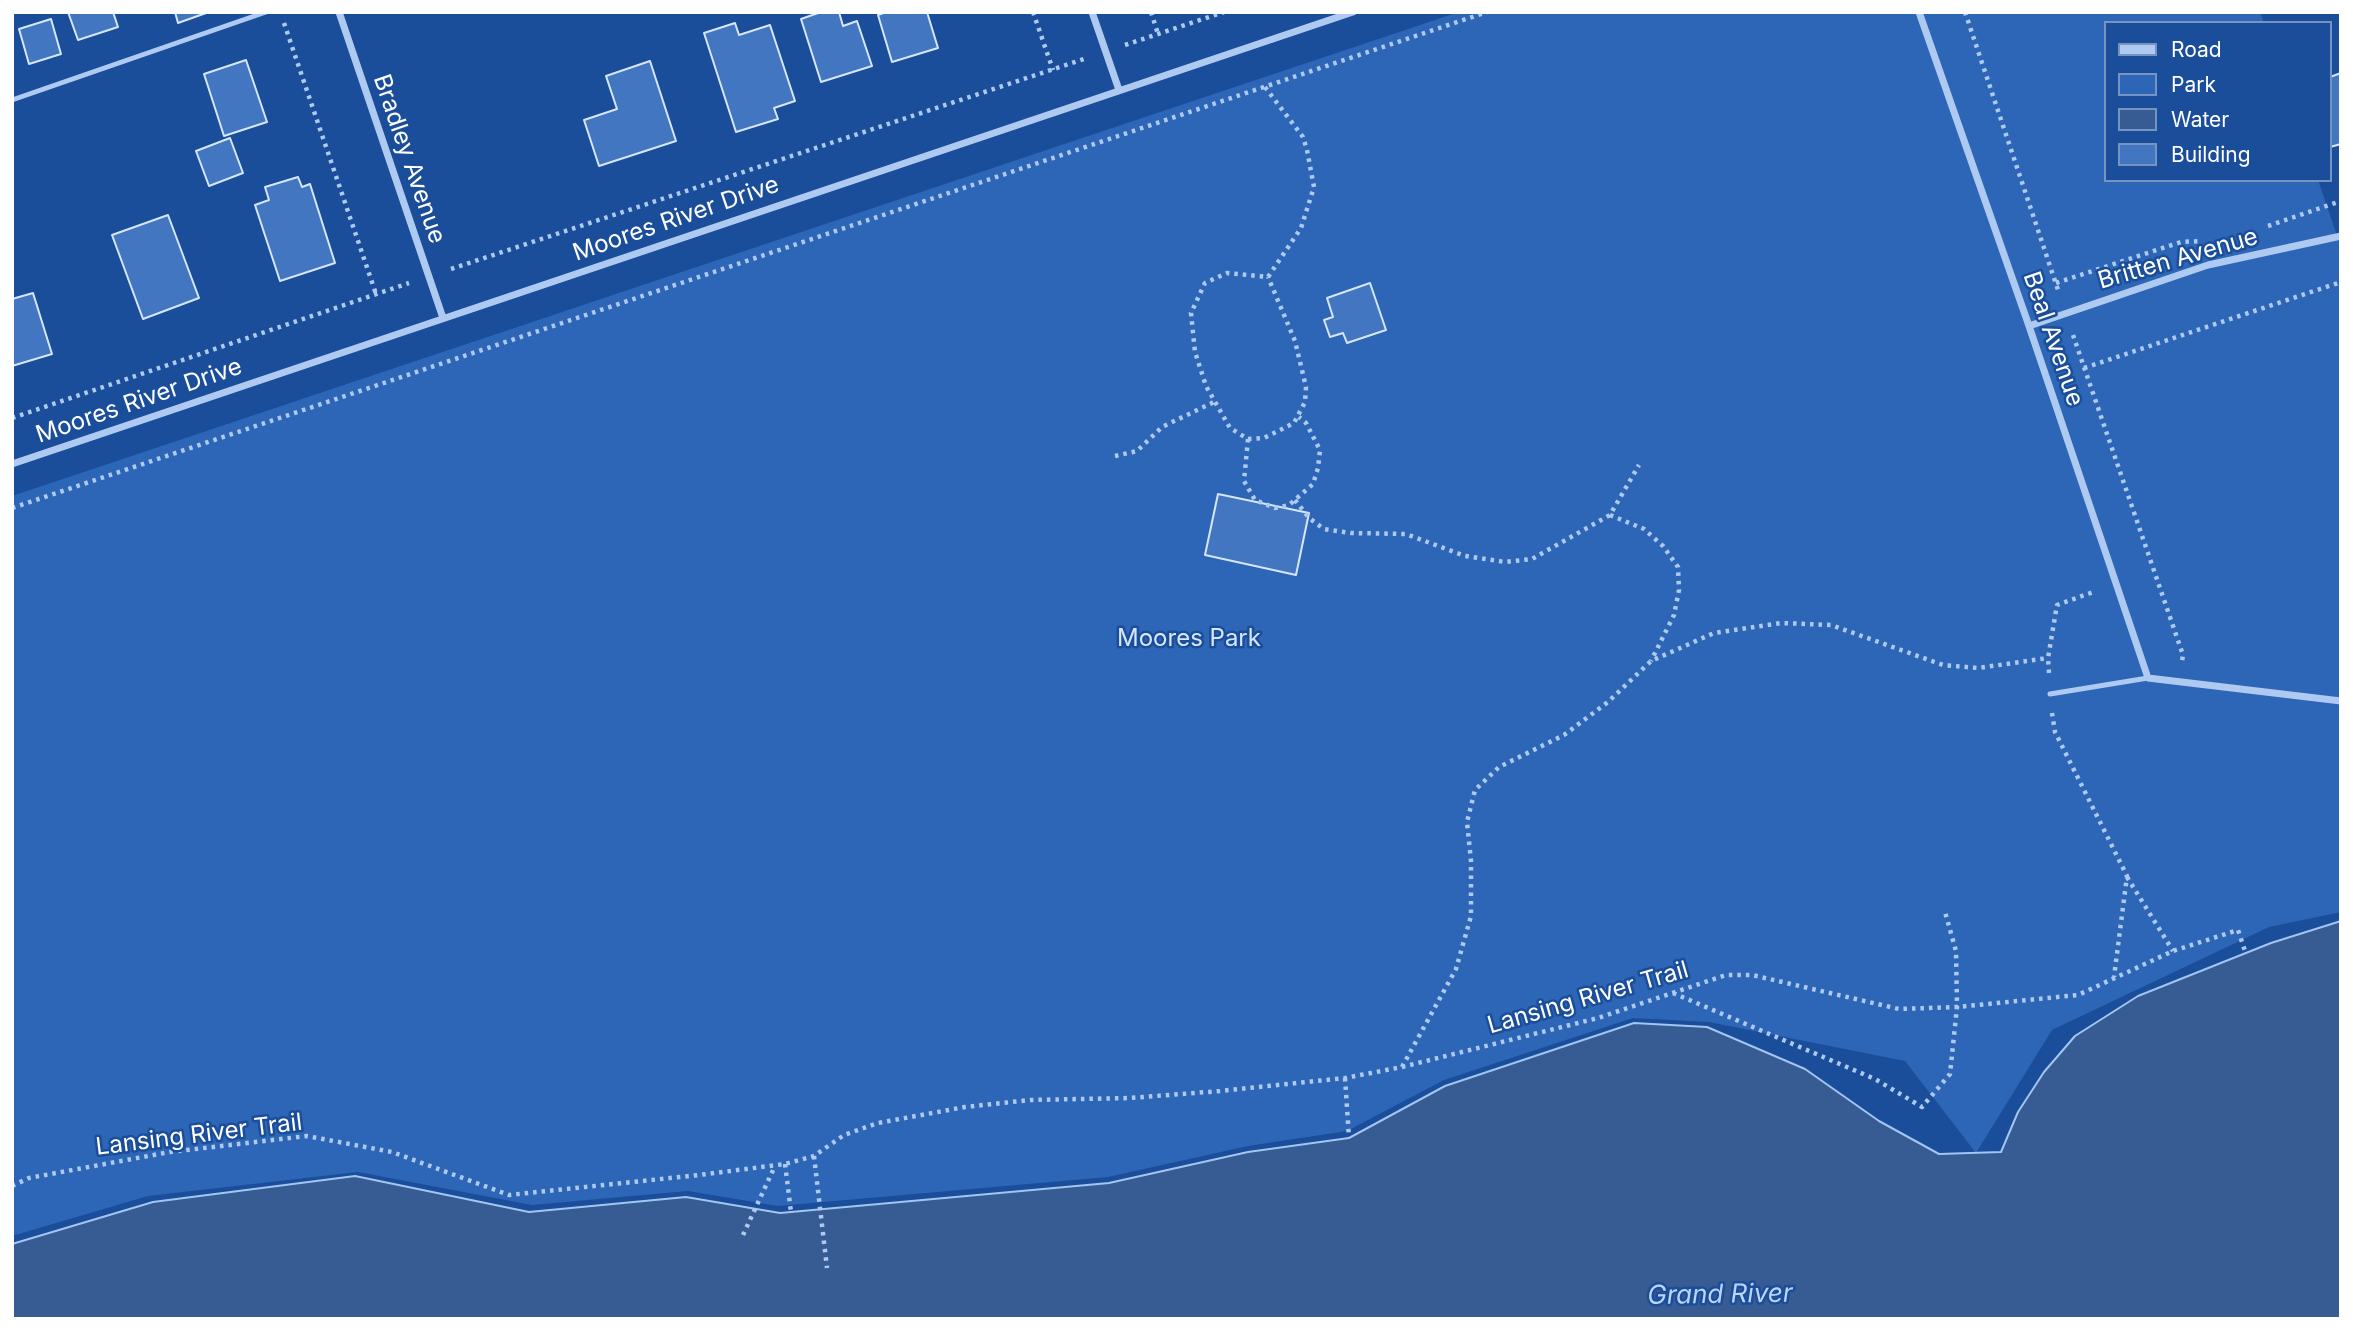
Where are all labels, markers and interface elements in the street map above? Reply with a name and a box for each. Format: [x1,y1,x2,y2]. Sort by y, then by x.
legend [2104,21,2332,182]
text: Road [2171,37,2222,62]
street label: Bradley Avenue [367,71,451,247]
text: Park [2171,72,2216,97]
text: Water [2171,107,2229,132]
text: Building [2171,142,2251,167]
street label: Moores River Drive [569,170,783,268]
street label: Britten Avenue [2095,222,2261,296]
street label: Beal Avenue [2017,268,2089,410]
street label: Moores River Drive [32,352,246,450]
park label: Moores Park [1117,625,1261,653]
street label: Lansing River Trail [1484,956,1692,1040]
street label: Lansing River Trail [94,1108,304,1162]
water label: Grand River [1647,1278,1793,1312]

